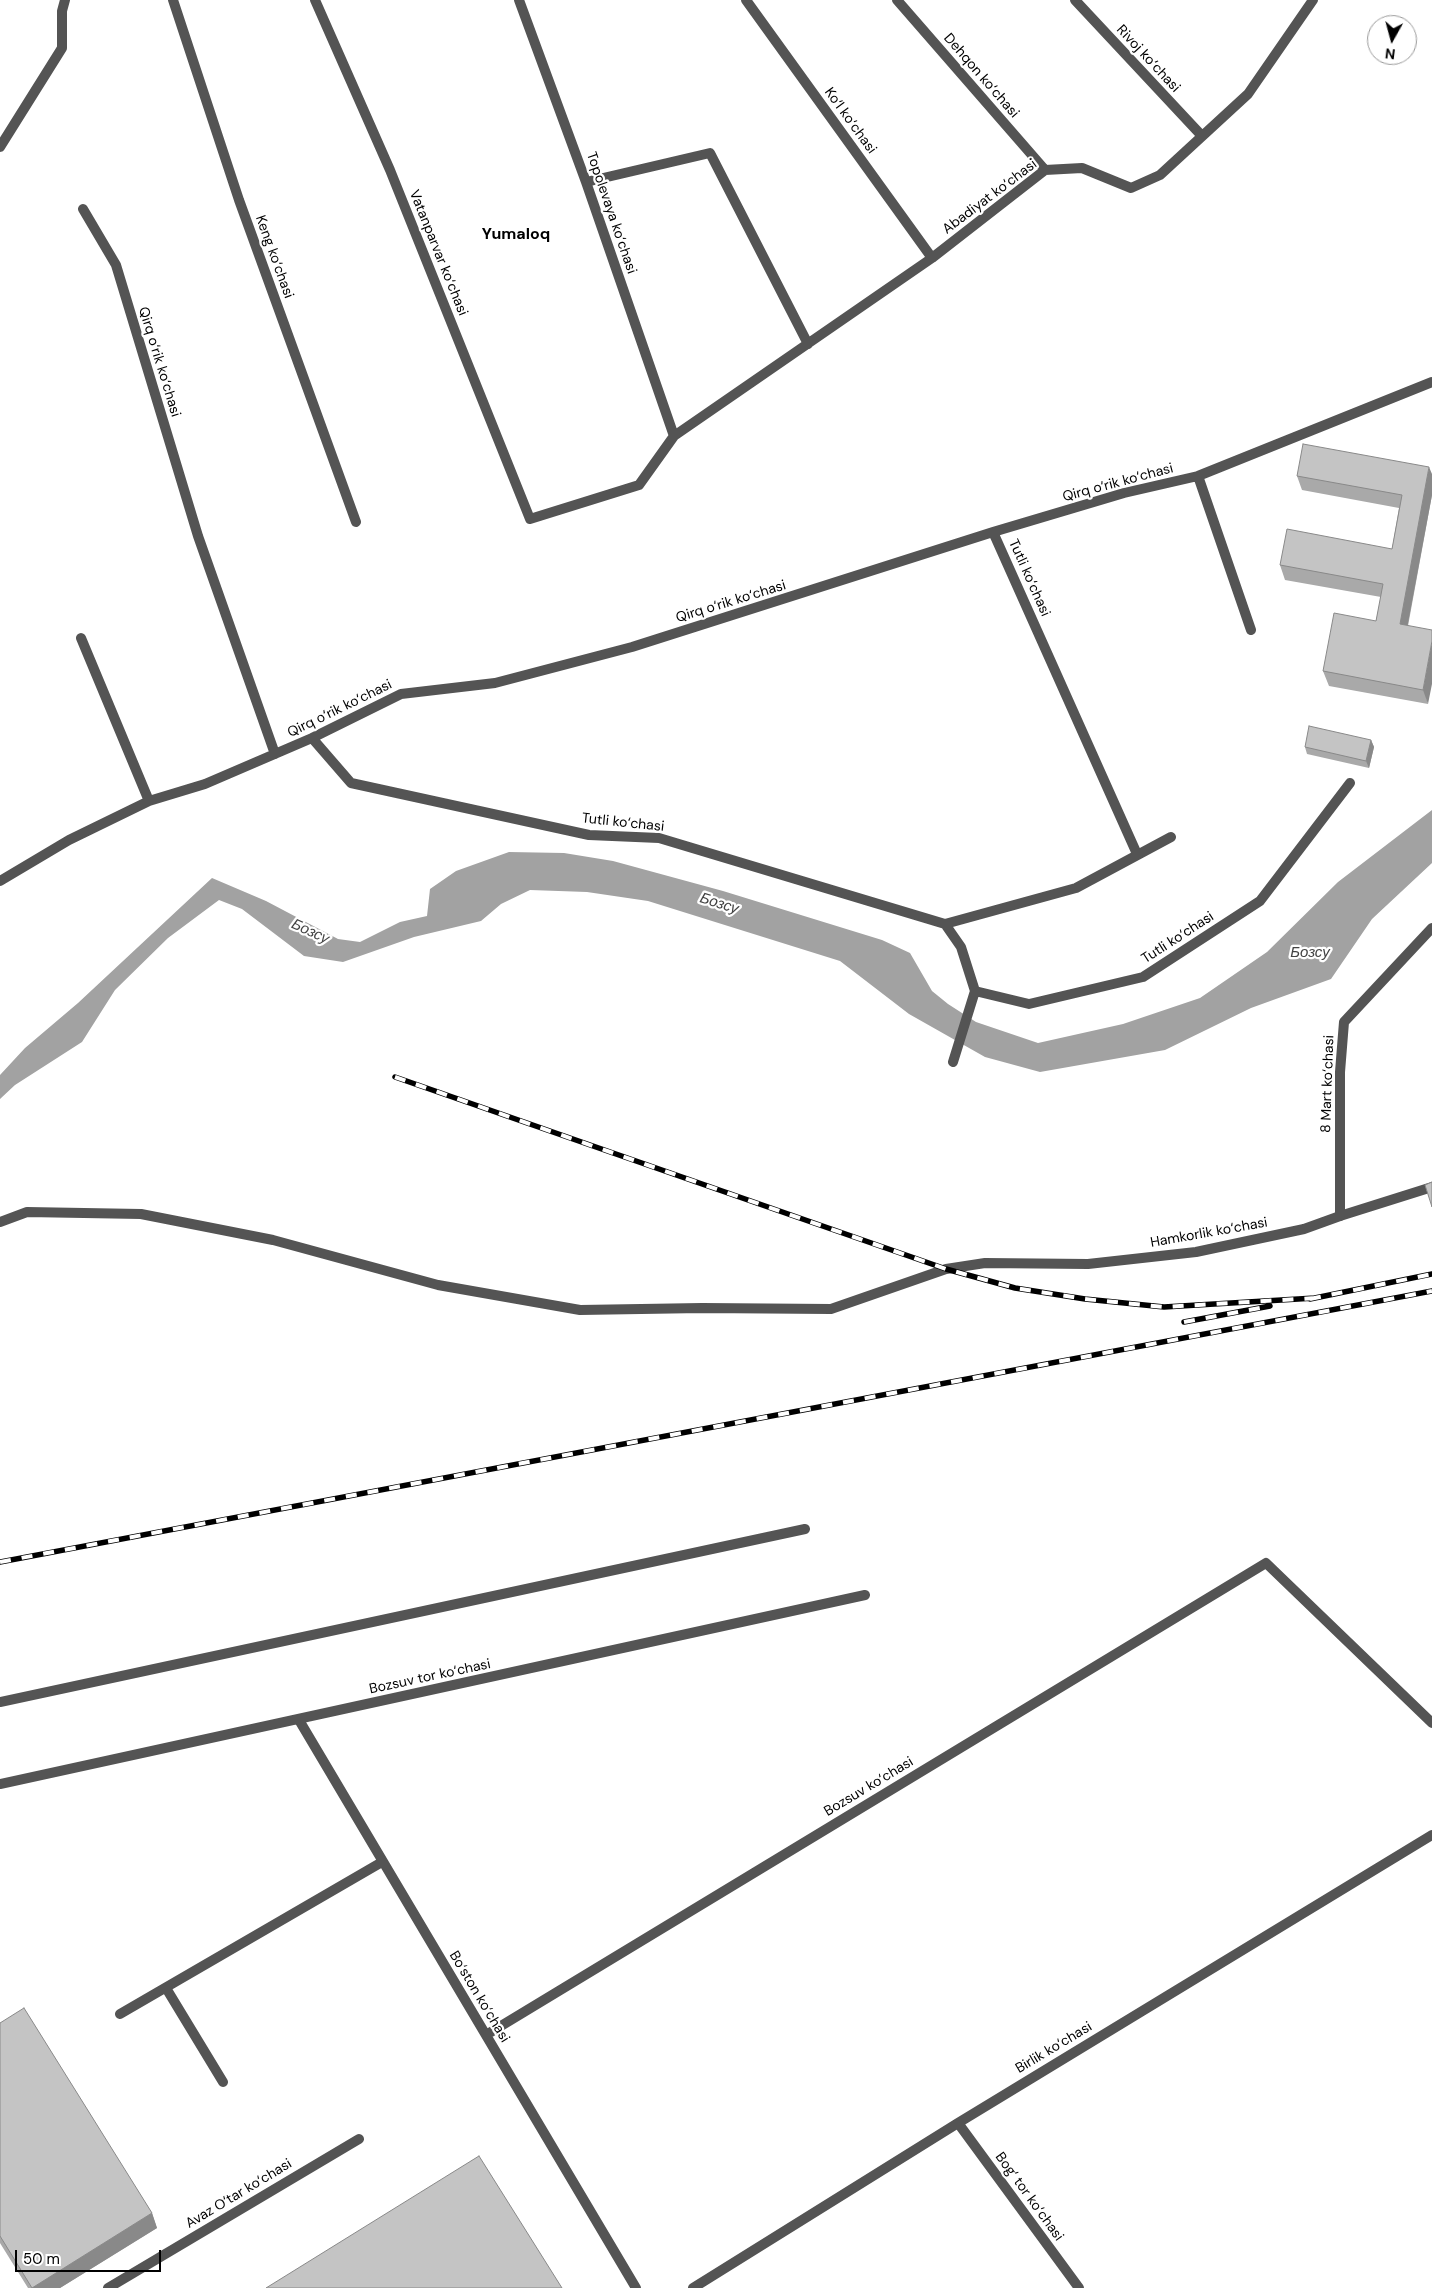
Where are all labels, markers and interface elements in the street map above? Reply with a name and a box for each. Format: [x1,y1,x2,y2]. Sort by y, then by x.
north arrow [1367,15,1417,65]
street label: Rivoj ko‘chasi [1113,22,1183,96]
street label: Dehqon ko‘chasi [940,30,1022,122]
text: N [1384,44,1396,63]
street label: Ko‘l ko‘chasi [820,85,880,157]
street label: Topolevaya ko‘chasi [582,150,640,276]
street label: Abadiyat ko‘chasi [940,156,1040,238]
street label: Vatanparvar ko‘chasi [405,188,471,318]
street label: Keng ko‘chasi [251,213,297,301]
district label: Yumaloq [482,225,550,245]
street label: Qirq o‘rik ko‘chasi [134,305,184,419]
street label: Qirq o‘rik ko‘chasi [1061,460,1175,506]
street label: Tutli ko‘chasi [1005,537,1053,619]
street label: Qirq o‘rik ko‘chasi [674,577,788,627]
street label: Qirq o‘rik ko‘chasi [285,676,395,742]
street label: Tutli ko‘chasi [581,810,665,836]
water label: Бозсу [697,889,741,919]
street label: Tutli ko‘chasi [1139,908,1217,968]
water label: Бозсу [288,916,332,948]
water label: Бозсу [1290,944,1330,962]
street label: 8 Mart ko‘chasi [1318,1035,1338,1133]
street label: Hamkorlik ko‘chasi [1149,1214,1269,1252]
street label: Bozsuv tor ko‘chasi [368,1656,492,1698]
street label: Bozsuv ko‘chasi [821,1754,917,1820]
street label: Bo‘ston ko‘chasi [445,1948,513,2046]
street label: Birlik ko‘chasi [1013,2019,1095,2077]
street label: Bog‘ tor ko‘chasi [991,2149,1067,2245]
street label: Avaz O‘tar ko‘chasi [183,2156,295,2232]
scale bar [18,2240,164,2272]
text: 50 m [23,2249,60,2269]

